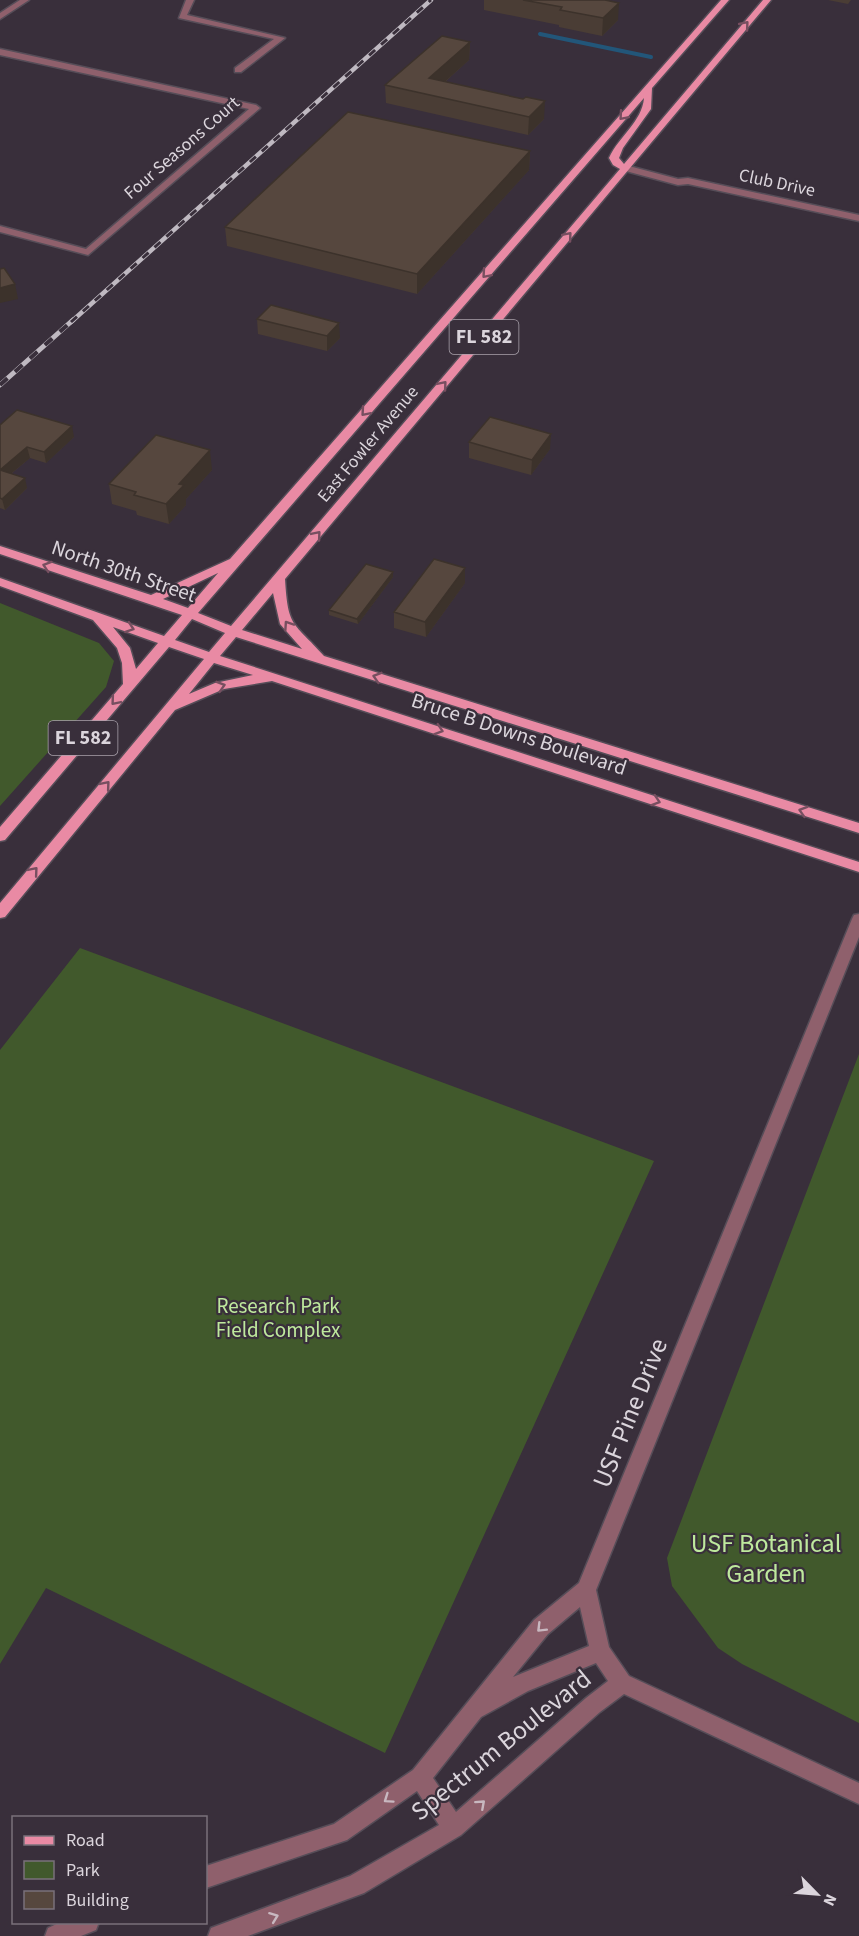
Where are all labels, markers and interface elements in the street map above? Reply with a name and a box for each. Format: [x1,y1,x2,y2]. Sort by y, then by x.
one-way arrow [738,21,749,32]
street label: Four Seasons Court [119,91,245,205]
one-way arrow [620,109,631,120]
street label: Club Drive [737,163,817,203]
one-way arrow [561,232,572,243]
one-way arrow [482,267,493,277]
road number: FL 582 [450,320,518,354]
street label: East Fowler Avenue [312,380,424,508]
one-way arrow [436,381,447,392]
one-way arrow [361,405,372,415]
one-way arrow [310,531,321,542]
street label: North 30th Street [48,532,200,610]
one-way arrow [42,560,53,573]
one-way arrow [124,621,135,634]
one-way arrow [284,621,295,632]
one-way arrow [372,672,383,684]
one-way arrow [215,681,226,693]
street label: Bruce B Downs Boulevard [407,685,631,783]
one-way arrow [111,694,122,705]
road number: FL 582 [48,721,118,755]
one-way arrow [433,723,444,736]
one-way arrow [99,781,110,792]
one-way arrow [650,794,661,806]
one-way arrow [798,806,809,818]
one-way arrow [27,867,38,878]
park label: Research Park Field Complex [216,1291,341,1345]
street label: USF Pine Drive [583,1333,677,1493]
park label: USF Botanical Garden [691,1525,841,1592]
one-way arrow [538,1621,549,1632]
street label: Spectrum Boulevard [403,1661,599,1829]
one-way arrow [384,1792,395,1803]
one-way arrow [474,1800,485,1811]
legend [12,1816,207,1924]
text: Road [66,1828,105,1853]
text: Park [66,1858,100,1883]
north arrow [787,1864,847,1924]
text: Building [66,1888,129,1913]
text: N [817,1890,842,1909]
one-way arrow [268,1911,279,1924]

